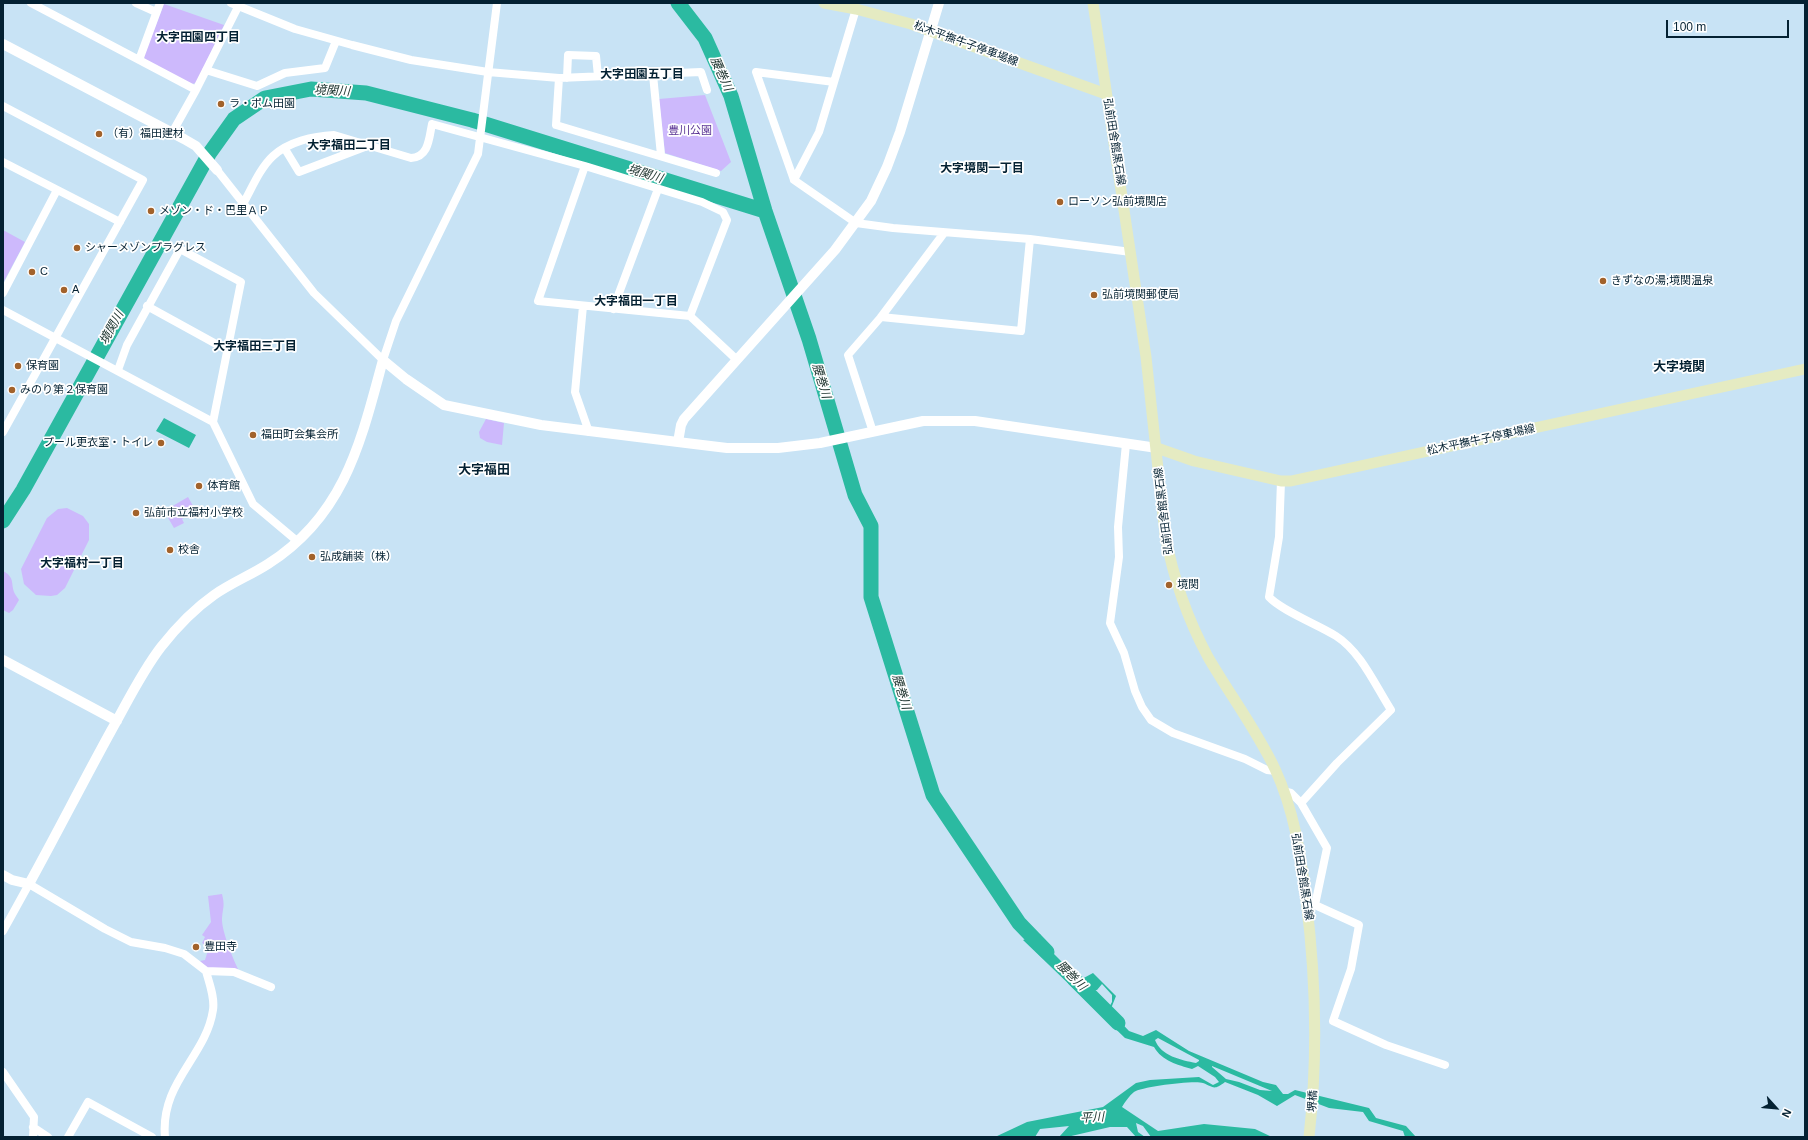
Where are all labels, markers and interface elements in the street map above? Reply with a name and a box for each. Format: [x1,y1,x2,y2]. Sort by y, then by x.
scale bar [1668,12,1791,38]
street label: 松木平撫牛子停車場線 [912,19,1020,69]
text: 100 m [1673,20,1706,34]
district label: 大字田園四丁目 [156,31,240,45]
water label: 腰巻川 [707,55,735,93]
district label: 大字田園五丁目 [600,68,684,82]
water label: 境関川 [314,83,350,99]
place label: ラ・ポム田園 [229,97,295,111]
street label: 弘前田舎館黒石線 [1101,98,1127,186]
marker: ラ・ポム田園 [216,99,226,109]
park label: 豊川公園 [668,124,712,138]
place label: （有）福田建材 [107,127,184,141]
marker: （有）福田建材 [94,129,104,139]
district label: 大字福田二丁目 [307,139,391,153]
water label: 境関川 [626,162,664,186]
district label: 大字境関一丁目 [940,162,1024,176]
place label: ローソン弘前境関店 [1068,195,1167,209]
marker: ローソン弘前境関店 [1055,197,1065,207]
place label: メゾン・ド・巴里ＡＰ [159,204,269,218]
marker: メゾン・ド・巴里ＡＰ [146,206,156,216]
place label: シャーメゾンプラグレス [85,241,206,255]
marker: シャーメゾンプラグレス [72,243,82,253]
place label: C [40,265,48,279]
marker: C [27,267,37,277]
place label: きずなの湯;境関温泉 [1611,274,1713,288]
marker: きずなの湯;境関温泉 [1598,276,1608,286]
place label: A [72,283,79,297]
marker: A [59,285,69,295]
place label: 弘前境関郵便局 [1102,288,1179,302]
marker: 弘前境関郵便局 [1089,290,1099,300]
district label: 大字福田一丁目 [594,295,678,309]
water label: 境関川 [97,309,127,347]
district label: 大字福田三丁目 [213,340,297,354]
place label: 保育園 [26,359,59,373]
district label: 大字境関 [1653,359,1705,375]
marker: 保育園 [13,361,23,371]
water label: 腰巻川 [809,362,833,400]
place label: みのり第２保育園 [20,383,108,397]
marker: みのり第２保育園 [7,385,17,395]
street label: 松木平撫牛子停車場線 [1426,422,1536,458]
place label: 福田町会集会所 [261,428,338,442]
marker: 福田町会集会所 [248,430,258,440]
place label: プール更衣室・トイレ [43,436,153,450]
marker: プール更衣室・トイレ [156,438,166,448]
district label: 大字福田 [458,462,510,478]
street label: 弘前田舎館黒石線 [1152,467,1176,555]
place label: 体育館 [207,479,240,493]
marker: 体育館 [194,481,204,491]
place label: 弘前市立福村小学校 [144,506,243,520]
marker: 弘前市立福村小学校 [131,508,141,518]
place label: 校舎 [178,543,200,557]
marker: 校舎 [165,545,175,555]
place label: 弘成舗装（株） [320,550,397,564]
marker: 弘成舗装（株） [307,552,317,562]
district label: 大字福村一丁目 [40,557,124,571]
place label: 境関 [1177,578,1199,592]
marker: 境関 [1164,580,1174,590]
water label: 腰巻川 [889,673,913,711]
street label: 弘前田舎館黒石線 [1289,833,1315,921]
place label: 豊田寺 [204,940,237,954]
marker: 豊田寺 [191,942,201,952]
water label: 腰巻川 [1053,958,1089,994]
north arrow [1756,1088,1796,1128]
street label: 堺橋 [1306,1090,1320,1112]
text: N [1780,1107,1794,1120]
water label: 平川 [1080,1110,1104,1126]

